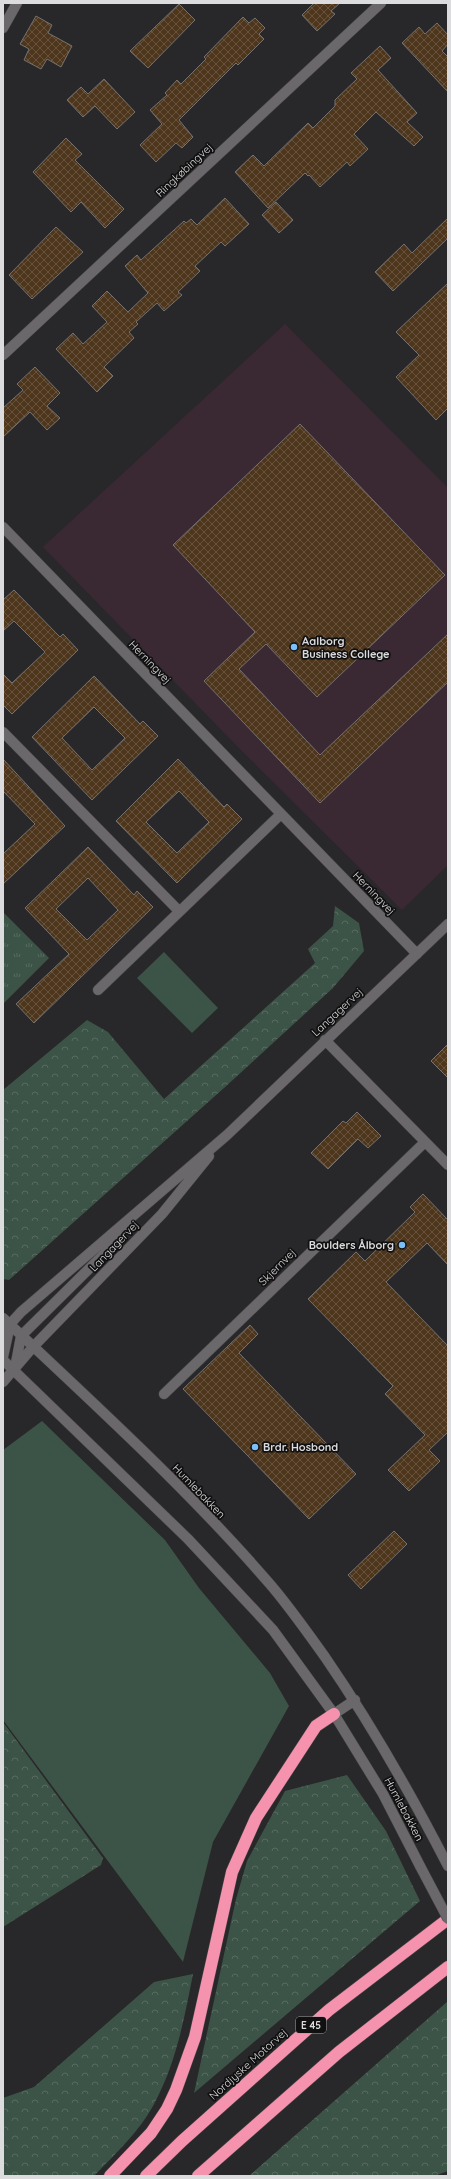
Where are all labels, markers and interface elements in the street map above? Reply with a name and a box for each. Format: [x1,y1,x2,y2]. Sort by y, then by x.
street label: Ringkøbingvej [153,140,215,200]
place label: Aalborg Business College [302,634,390,661]
street label: Herningvej [126,637,174,687]
marker: Aalborg Business College [289,642,299,652]
street label: Herningvej [350,868,398,918]
street label: Langagervej [308,985,366,1039]
street label: Langagervej [86,1218,142,1274]
place label: Boulders Ålborg [309,1238,394,1252]
marker: Boulders Ålborg [397,1240,407,1250]
street label: Skjernvej [256,1246,298,1288]
place label: Brdr. Hosbond [263,1440,338,1454]
marker: Brdr. Hosbond [250,1442,260,1452]
street label: Humlebakken [170,1461,228,1521]
street label: Humlebakken [381,1775,427,1843]
road number: E 45 [296,2017,326,2033]
street label: Nordjyske Motorvej [206,2025,290,2103]

